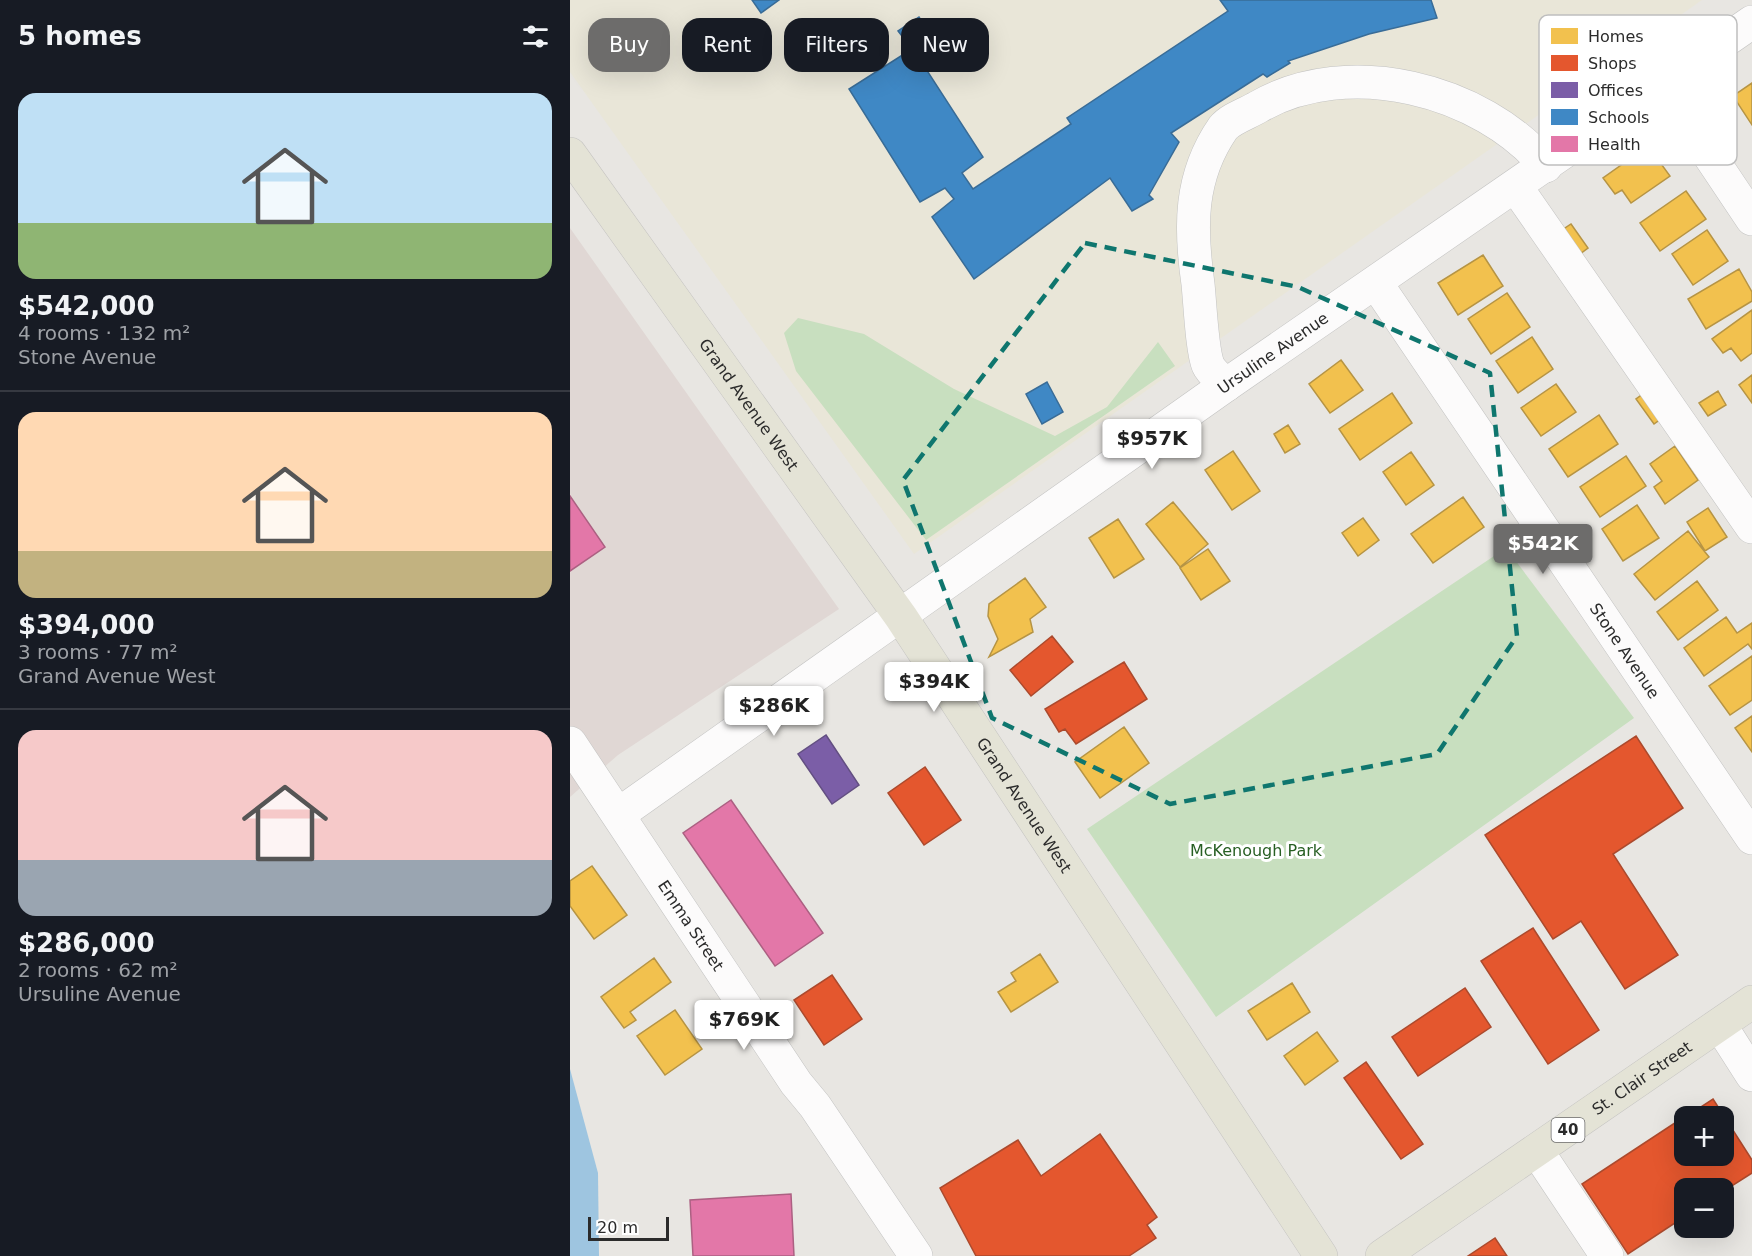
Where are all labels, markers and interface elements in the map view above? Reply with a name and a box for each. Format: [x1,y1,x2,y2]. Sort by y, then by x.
legend [1539,15,1737,165]
chip: Buy [588,18,670,72]
chip: Rent [682,18,772,72]
chip: Filters [784,18,889,72]
chip: New [901,18,989,72]
icon: filters [519,20,552,53]
text: 5 homes [18,21,142,51]
text: Homes [1588,27,1644,46]
text: Shops [1588,54,1637,73]
text: Offices [1588,81,1643,100]
text: Schools [1588,108,1649,127]
icon: home [231,132,339,240]
text: Health [1588,135,1641,154]
text: $542,000 [18,291,155,321]
street label: Ursuline Avenue [1214,308,1332,398]
text: 4 rooms · 132 m² [18,321,190,345]
street label: Grand Avenue West [695,335,803,474]
text: Stone Avenue [18,345,156,369]
pin: $957K [1110,419,1194,470]
text: $957K [1116,426,1188,450]
icon: home [231,451,339,559]
pin: $542K [1501,524,1585,575]
text: $542K [1507,531,1579,555]
street label: Stone Avenue [1586,599,1664,702]
text: $394,000 [18,610,155,640]
text: 3 rooms · 77 m² [18,640,178,664]
pin: $394K [892,662,976,713]
text: Grand Avenue West [18,664,216,688]
text: $394K [898,669,970,693]
pin: $286K [732,686,816,737]
text: $286K [738,693,810,717]
street label: Grand Avenue West [973,734,1076,876]
icon: home [231,769,339,877]
park label: McKenough Park [1190,841,1323,860]
street label: Emma Street [654,876,728,974]
text: $286,000 [18,928,155,958]
text: 2 rooms · 62 m² [18,958,178,982]
text: Ursuline Avenue [18,982,181,1006]
pin: $769K [702,1000,786,1051]
text: $769K [708,1007,780,1031]
street label: St. Clair Street [1588,1037,1695,1119]
map controls [1674,1106,1734,1238]
button: + [1674,1106,1734,1166]
road number: 40 [1552,1118,1584,1142]
button: − [1674,1178,1734,1238]
scale bar [588,1214,669,1242]
text: 20 m [597,1218,638,1237]

